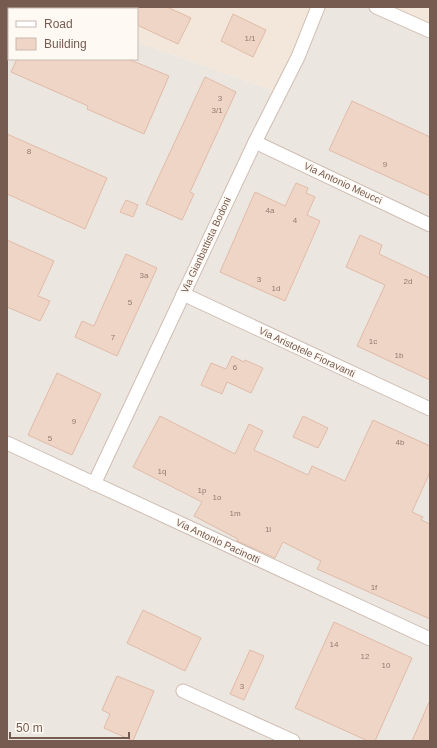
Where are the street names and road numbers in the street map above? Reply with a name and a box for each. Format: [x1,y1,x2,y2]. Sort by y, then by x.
street label: Via Antonio Meucci [302,160,384,206]
street label: Via Gianbattista Bodoni [179,195,233,295]
street label: Via Aristotele Fioravanti [257,325,357,379]
street label: Via Antonio Pacinotti [174,517,262,565]

